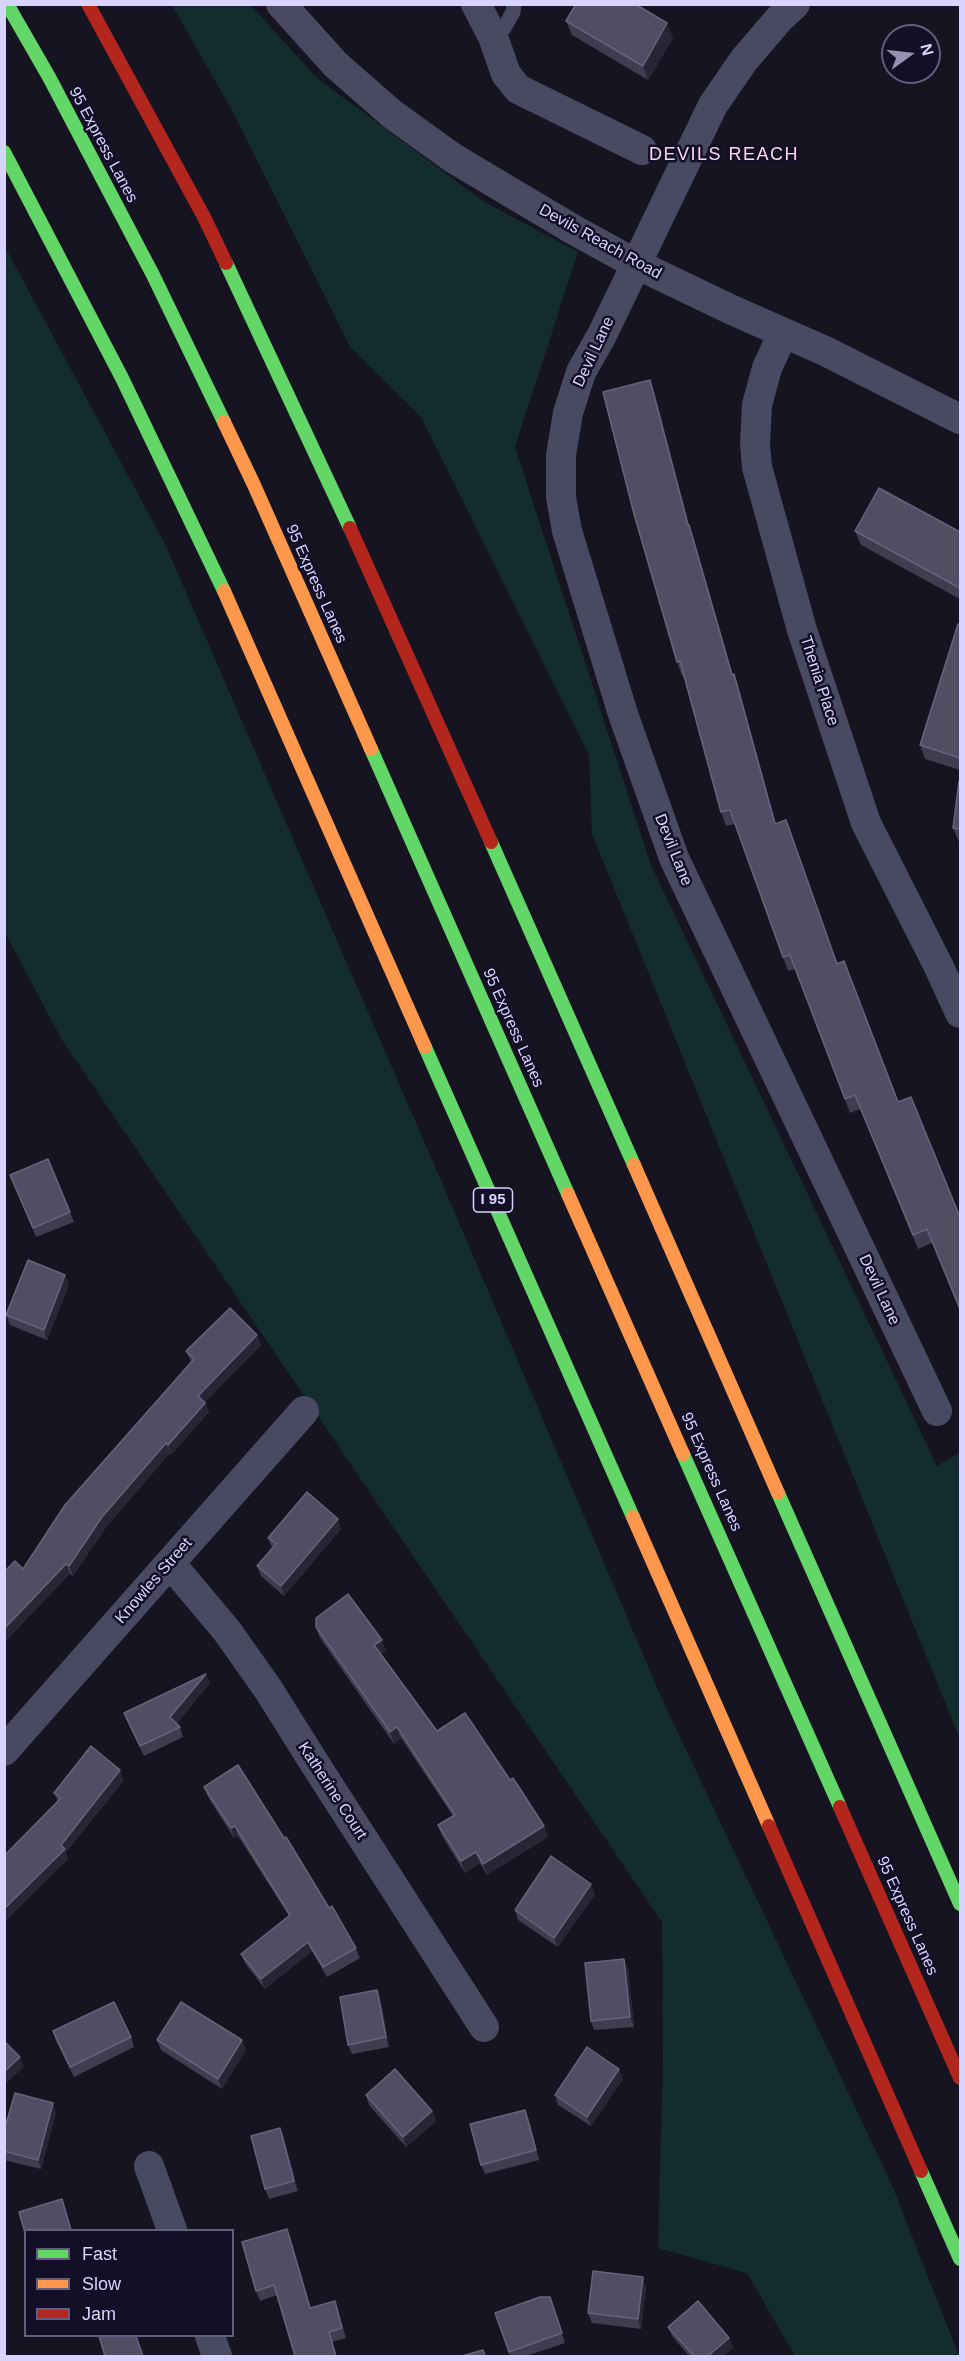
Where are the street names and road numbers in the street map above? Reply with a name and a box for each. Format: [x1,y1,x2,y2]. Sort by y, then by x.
street label: 95 Express Lanes [64,84,142,206]
street label: Devils Reach Road [535,200,665,284]
street label: Devil Lane [569,314,619,390]
street label: 95 Express Lanes [281,522,351,646]
street label: Thenia Place [795,634,843,728]
street label: Devil Lane [650,811,696,889]
street label: 95 Express Lanes [478,966,548,1090]
road number: I 95 [474,1188,512,1212]
street label: Devil Lane [854,1252,904,1328]
street label: 95 Express Lanes [676,1410,746,1534]
street label: Knowles Street [111,1534,197,1628]
street label: Katherine Court [293,1739,371,1843]
street label: 95 Express Lanes [872,1854,942,1978]

